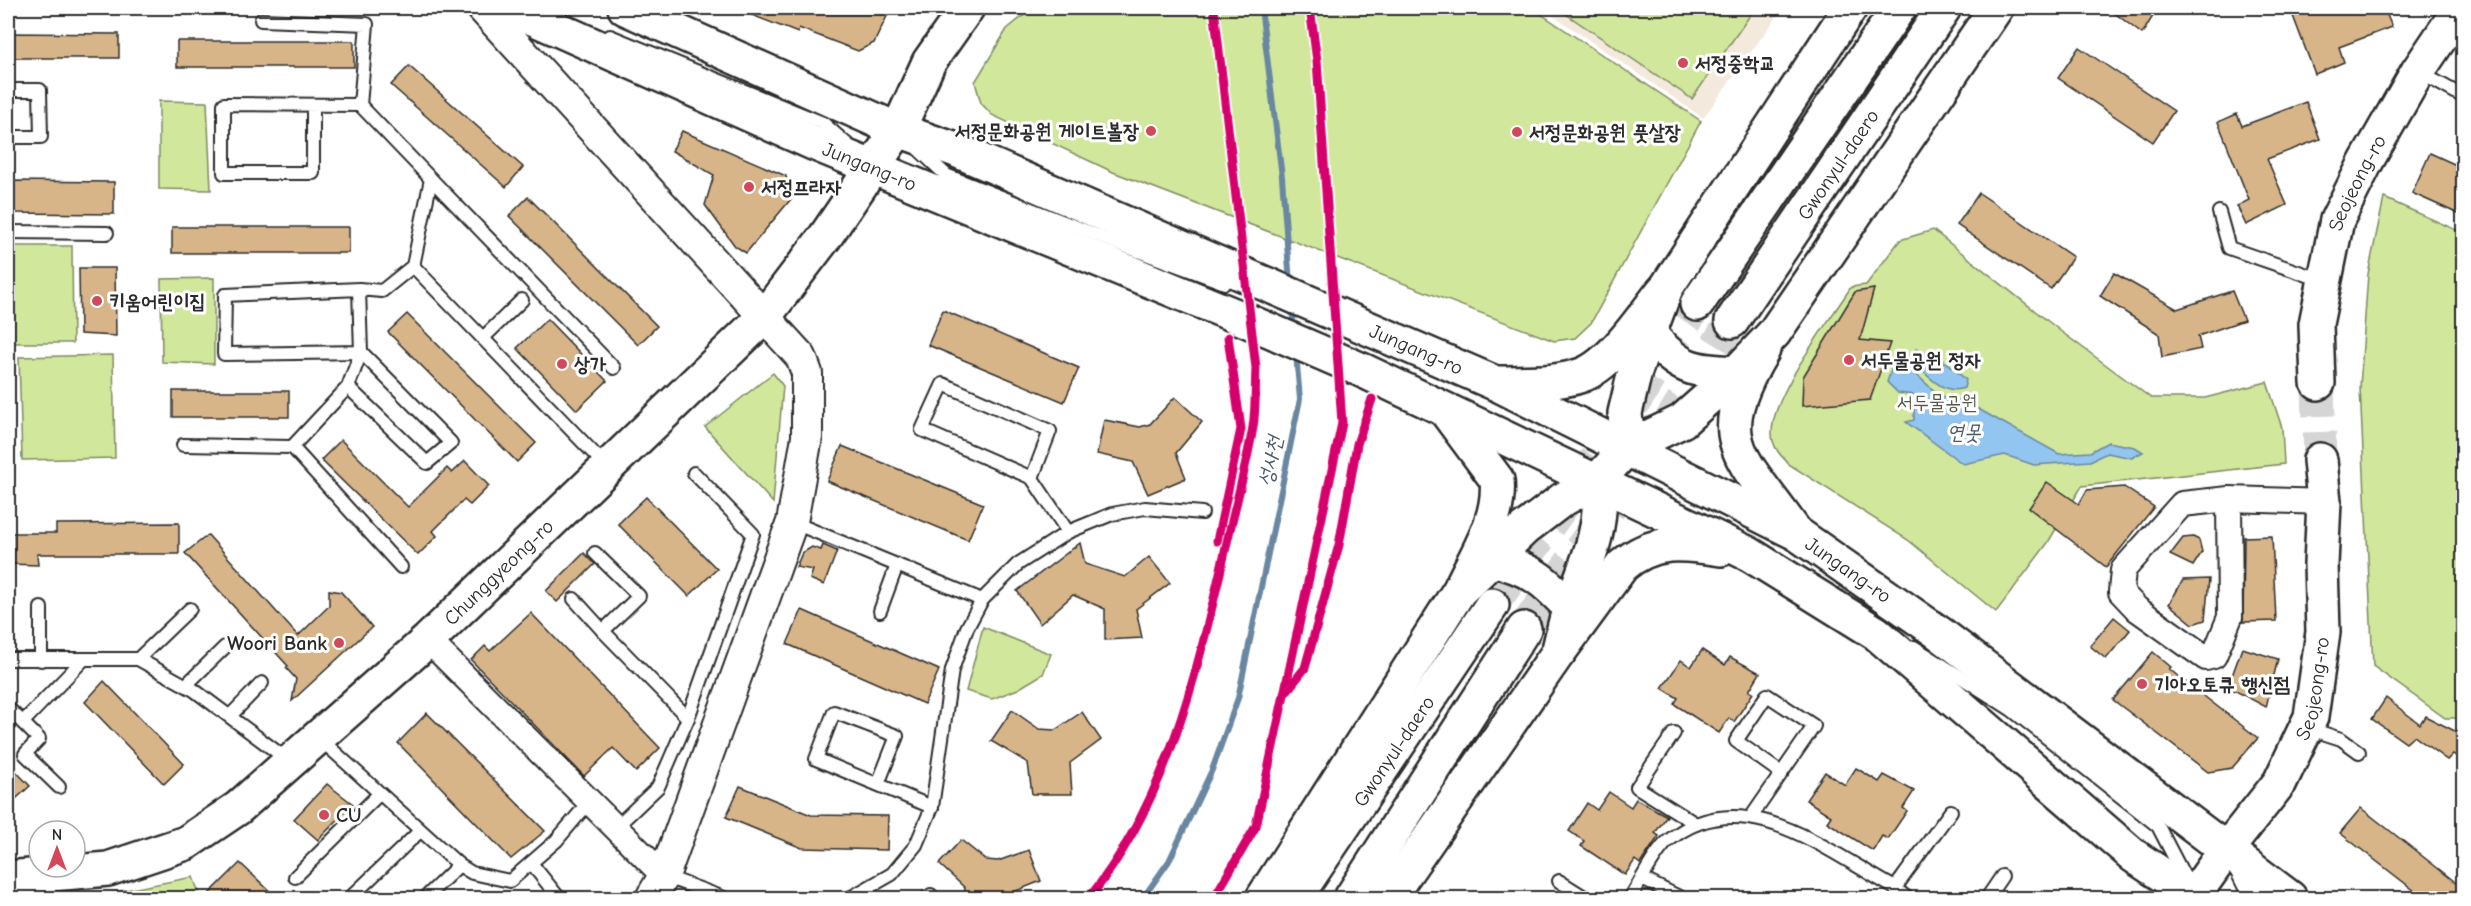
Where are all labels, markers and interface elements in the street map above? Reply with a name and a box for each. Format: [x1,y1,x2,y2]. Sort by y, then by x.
place label: 서정중학교 [1695,52,1775,75]
marker: 서정중학교 [1676,56,1690,70]
street label: Gwonyul-daero [1793,105,1884,224]
place label: 서정문화공원 게이트볼장 [955,120,1139,143]
place label: 서정문화공원 풋살장 [1529,121,1681,144]
marker: 서정문화공원 게이트볼장 [1144,124,1158,138]
marker: 서정문화공원 풋살장 [1510,125,1524,139]
street label: Seojeong-ro [2324,131,2391,233]
street label: Jungang-ro [819,137,920,196]
place label: 서정프라자 [761,176,841,199]
marker: 서정프라자 [742,180,756,194]
place label: 키움어린이집 [109,290,206,313]
marker: 키움어린이집 [90,294,104,308]
street label: Jungang-ro [1366,319,1466,380]
place label: 서두물공원 정자 [1861,349,1981,372]
place label: 상가 [574,353,607,376]
marker: 서두물공원 정자 [1842,353,1856,367]
marker: 상가 [555,357,569,371]
park label: 서두물공원 [1897,391,1977,414]
water label: 연못 [1947,420,1982,444]
water label: 성사천 [1253,432,1287,488]
street label: Chunggyeong-ro [440,515,558,630]
street label: Jungang-ro [1801,532,1896,608]
place label: Woori Bank [227,632,327,655]
marker: Woori Bank [332,636,346,650]
street label: Seojeong-ro [2291,636,2334,744]
place label: 기아오토큐 행신점 [2154,673,2290,696]
marker: 기아오토큐 행신점 [2135,677,2149,691]
street label: Gwonyul-daero [1349,692,1440,811]
place label: CU [336,804,361,827]
marker: CU [317,808,331,822]
north arrow [27,819,87,879]
text: N [52,826,62,844]

